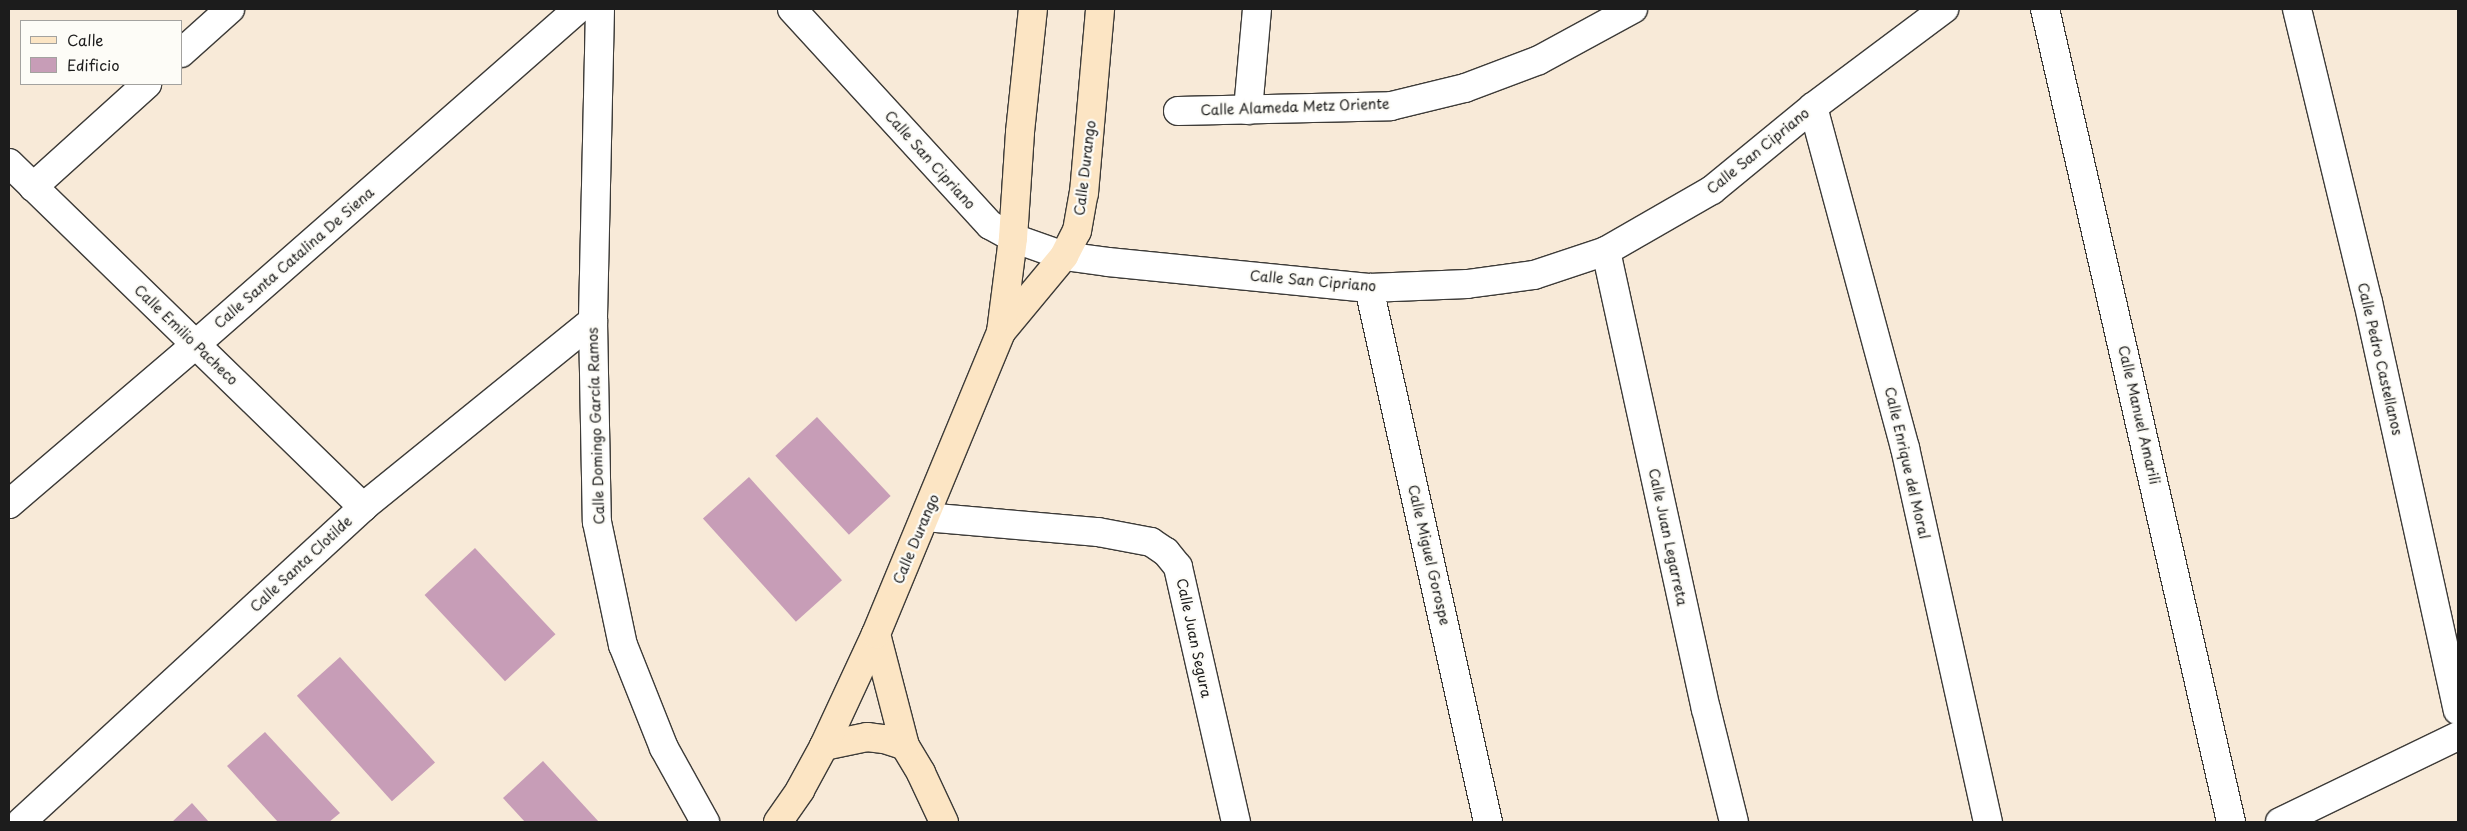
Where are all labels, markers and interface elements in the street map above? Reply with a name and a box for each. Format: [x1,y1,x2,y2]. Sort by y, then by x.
legend [20,20,182,85]
text: Calle [67,28,104,51]
text: Edificio [67,53,120,76]
street label: Calle Alameda Metz Oriente [1200,95,1390,119]
street label: Calle San Cipriano [1703,104,1813,198]
street label: Calle San Cipriano [881,107,979,213]
street label: Calle Durango [1071,119,1099,217]
street label: Calle Santa Catalina De Siena [211,184,377,332]
street label: Calle San Cipriano [1249,267,1377,295]
street label: Calle Emilio Pacheco [131,281,241,389]
street label: Calle Pedro Castellanos [2354,281,2406,437]
street label: Calle Domingo García Ramos [584,327,608,525]
street label: Calle Manuel Amarili [2115,343,2163,487]
street label: Calle Enrique del Moral [1881,384,1933,542]
street label: Calle Juan Legarreta [1645,466,1691,608]
street label: Calle Miguel Gorospe [1405,483,1453,627]
street label: Calle Durango [889,491,943,587]
street label: Calle Santa Clotilde [246,512,356,616]
street label: Calle Juan Segura [1173,576,1215,700]

